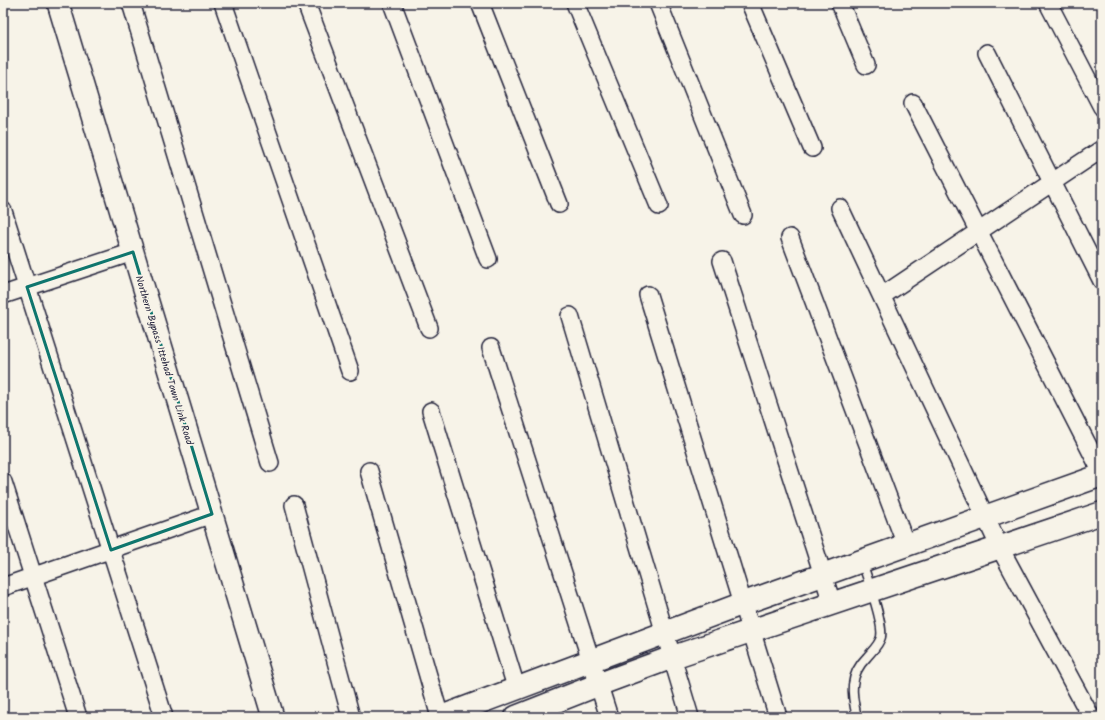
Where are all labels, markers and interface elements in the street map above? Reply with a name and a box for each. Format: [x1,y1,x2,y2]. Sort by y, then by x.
street label: Northern Bypass Ittehad Town Link Road [131,274,198,448]

